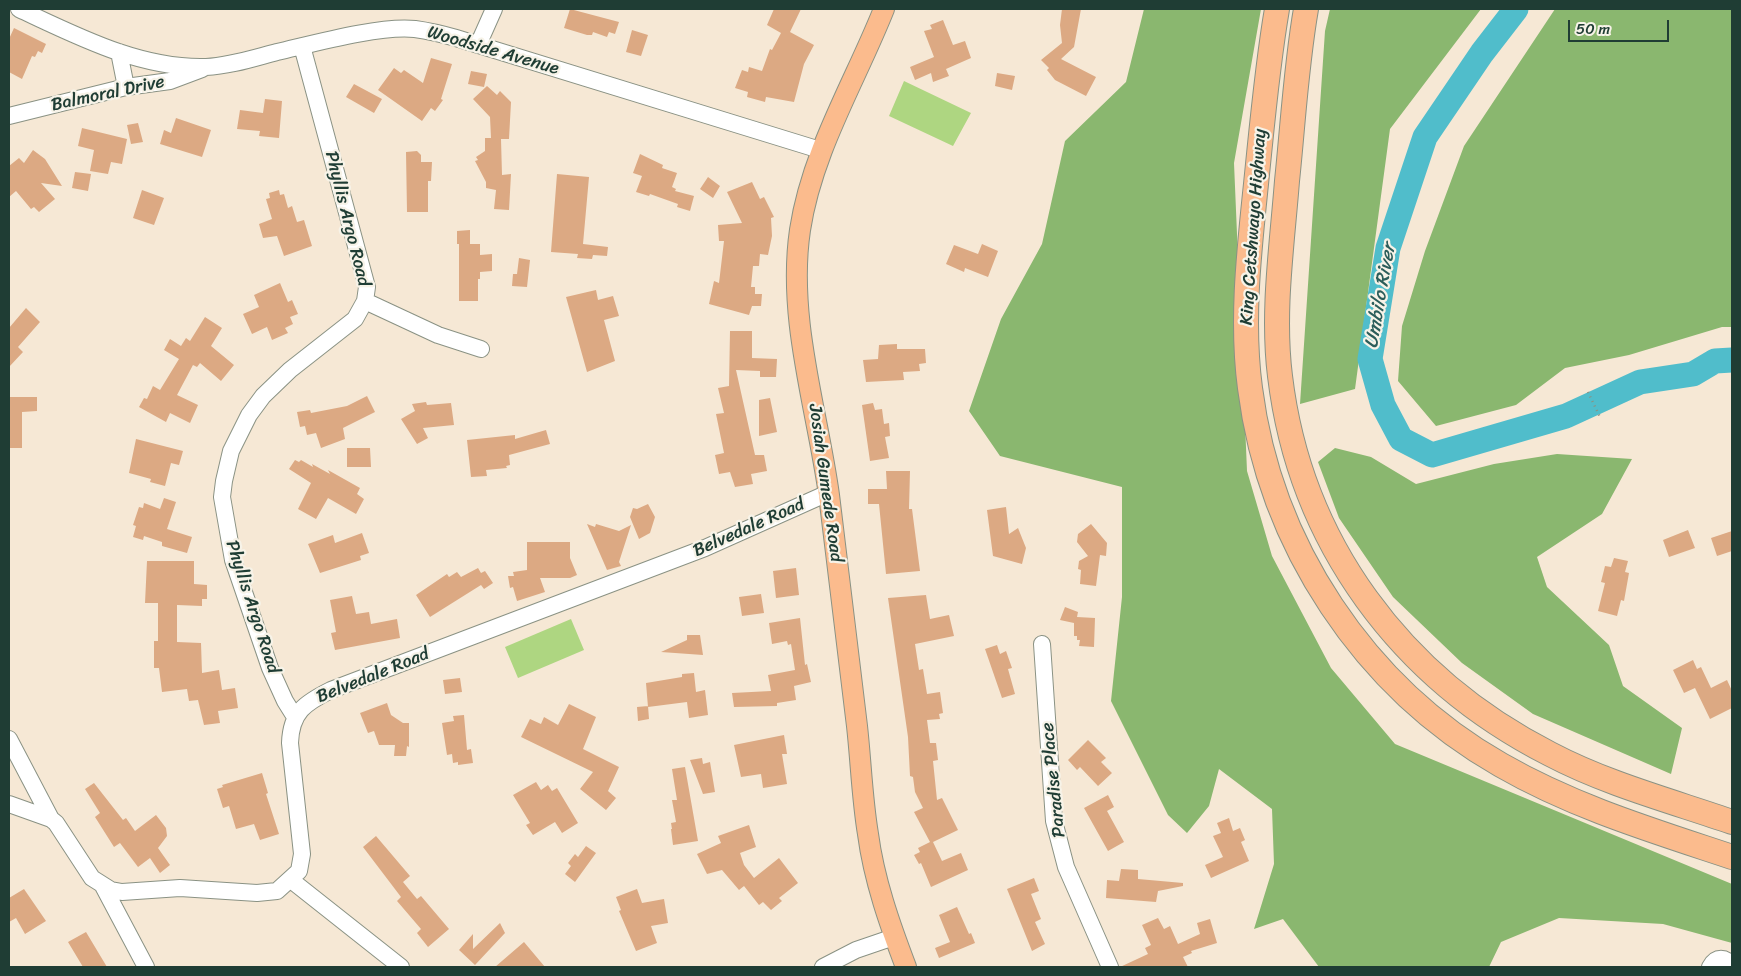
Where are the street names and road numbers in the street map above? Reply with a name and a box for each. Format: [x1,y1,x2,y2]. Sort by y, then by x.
street label: Woodside Avenue [425,22,561,80]
street label: Balmoral Drive [49,71,167,117]
street label: King Cetshwayo Highway [1236,128,1272,326]
street label: Phyllis Argo Road [320,149,374,289]
street label: Josiah Gumede Road [803,403,847,563]
street label: Belvedale Road [690,494,808,562]
street label: Phyllis Argo Road [220,538,284,676]
street label: Belvedale Road [314,644,432,708]
street label: Paradise Place [1037,721,1071,839]

